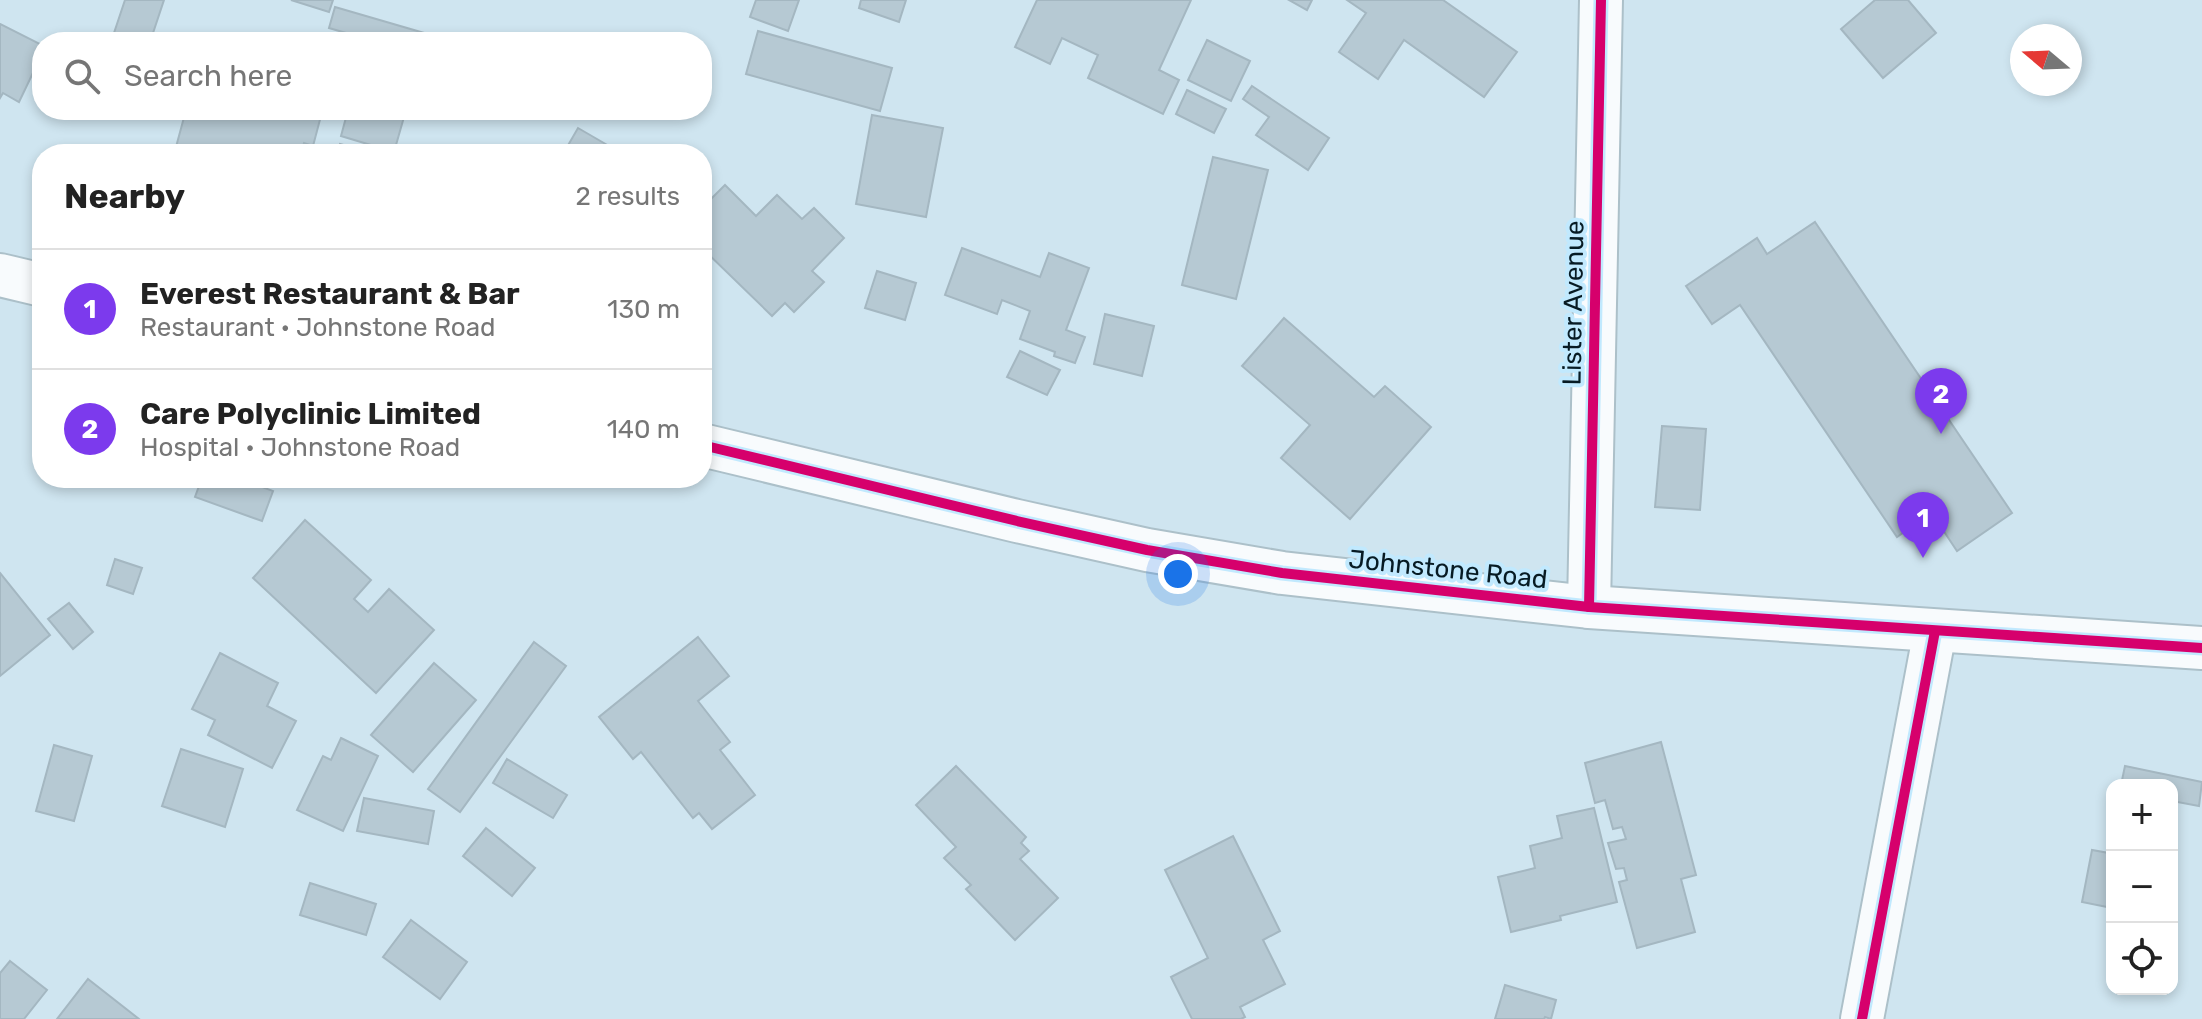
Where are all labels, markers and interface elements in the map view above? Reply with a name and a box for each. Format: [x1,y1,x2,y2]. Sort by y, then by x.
north arrow [2010,24,2082,96]
search box [32,32,712,120]
icon: search [60,54,104,98]
text: Search here [124,58,292,94]
text: Nearby [64,176,185,217]
text: 2 results [576,181,680,212]
street label: Lister Avenue [1557,220,1590,386]
text: Everest Restaurant & Bar [140,276,520,312]
text: 1 [84,294,96,325]
text: 130 m [607,294,680,325]
text: Restaurant · Johnstone Road [140,312,496,343]
pin: 2 [1915,368,1967,434]
text: Care Polyclinic Limited [140,396,481,432]
text: 2 [82,414,98,445]
text: 140 m [607,414,680,445]
text: Hospital · Johnstone Road [140,432,460,463]
pin: 1 [1897,492,1949,558]
street label: Johnstone Road [1347,544,1549,595]
your location [1158,554,1198,594]
map controls [2106,779,2178,995]
button: + [2106,779,2178,851]
button: − [2106,851,2178,923]
button: locate [2106,923,2178,995]

